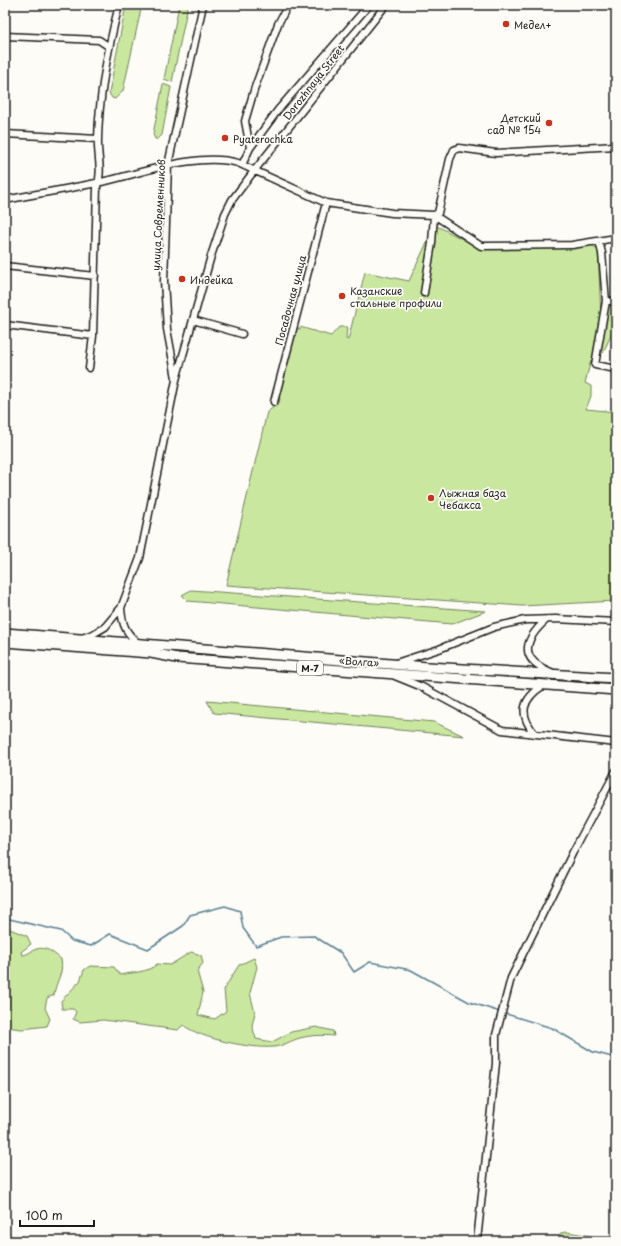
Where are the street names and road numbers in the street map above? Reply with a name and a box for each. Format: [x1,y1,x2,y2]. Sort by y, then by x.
street label: Dorozhnaya Street [279,41,348,124]
street label: улица Современников [148,159,168,271]
street label: Посадочная улица [271,253,309,347]
street label: «Волга» [338,652,380,670]
road number: М-7 [297,661,323,675]

